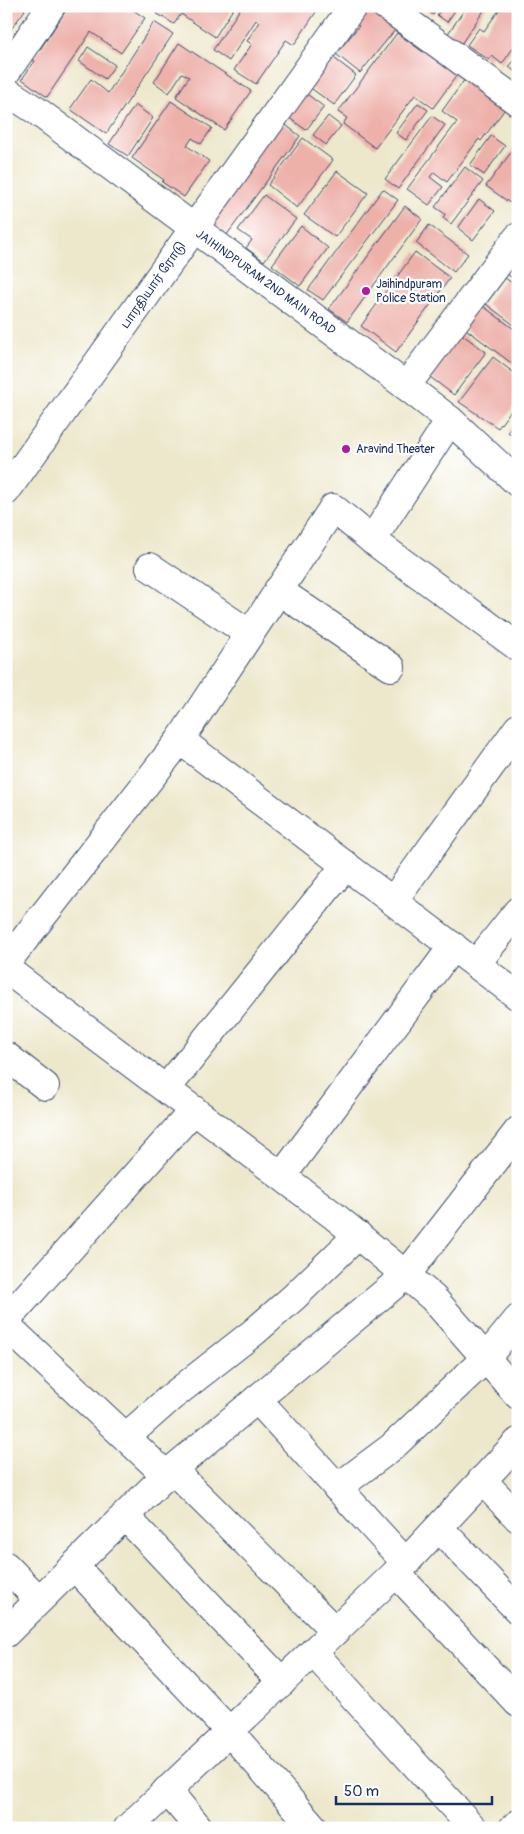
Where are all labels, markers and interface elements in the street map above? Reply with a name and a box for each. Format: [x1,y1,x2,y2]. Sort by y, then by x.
street label: JAIHINDPURAM 2ND MAIN ROAD [193,227,339,339]
street label: பாரதியார் ரோடு [118,239,189,332]
place label: Jaihindpuram Police Station [376,277,446,306]
marker: Jaihindpuram Police Station [360,285,372,297]
place label: Aravind Theater [356,442,436,457]
marker: Aravind Theater [340,443,352,455]
scale bar [336,1774,493,1806]
text: 50 m [344,1782,379,1801]

